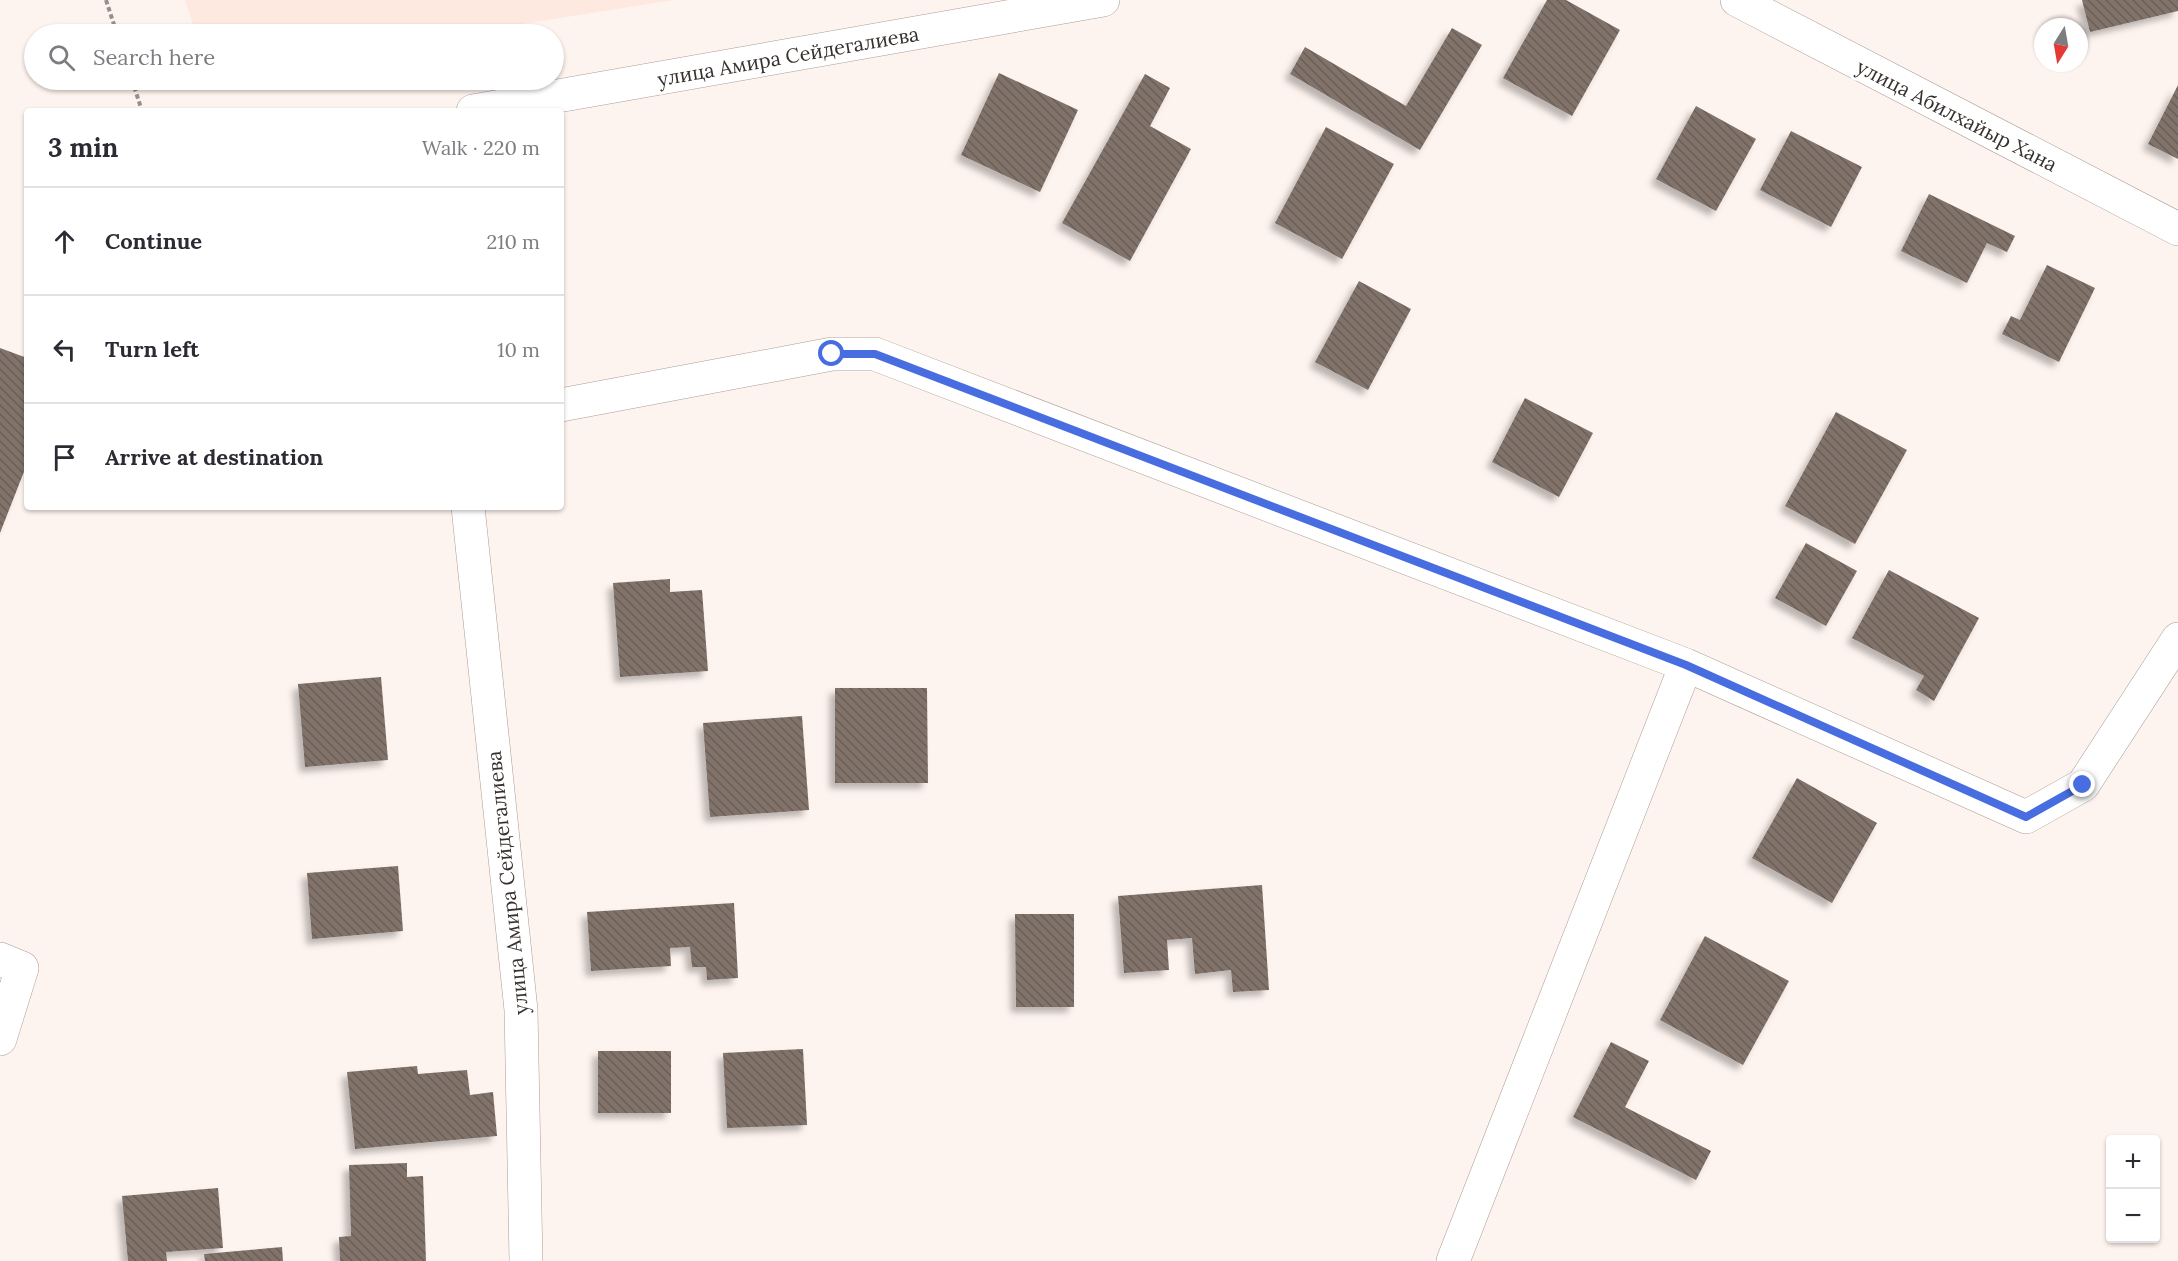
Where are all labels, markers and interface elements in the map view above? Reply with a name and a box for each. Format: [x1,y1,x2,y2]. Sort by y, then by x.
north arrow [2034,18,2088,72]
street label: улица Амира Сейдегалиева [655,21,921,91]
search box [24,24,564,90]
icon: search [45,41,78,74]
text: Search here [93,43,215,71]
street label: улица Абилхайыр Хана [1852,53,2062,177]
text: 3 min [48,131,118,164]
text: Walk · 220 m [422,135,540,160]
icon: ahead [48,225,81,258]
text: Continue [105,227,202,255]
text: 210 m [486,229,540,254]
icon: left [48,333,81,366]
text: Turn left [105,335,199,363]
text: 10 m [497,337,540,362]
route start [818,340,844,366]
icon: arrive [48,441,81,474]
text: Arrive at destination [105,443,323,471]
street label: улица Амира Сейдегалиева [481,750,533,1016]
route end [2069,771,2095,797]
map controls [2106,1135,2160,1243]
button: + [2106,1135,2160,1189]
button: − [2106,1189,2160,1243]

